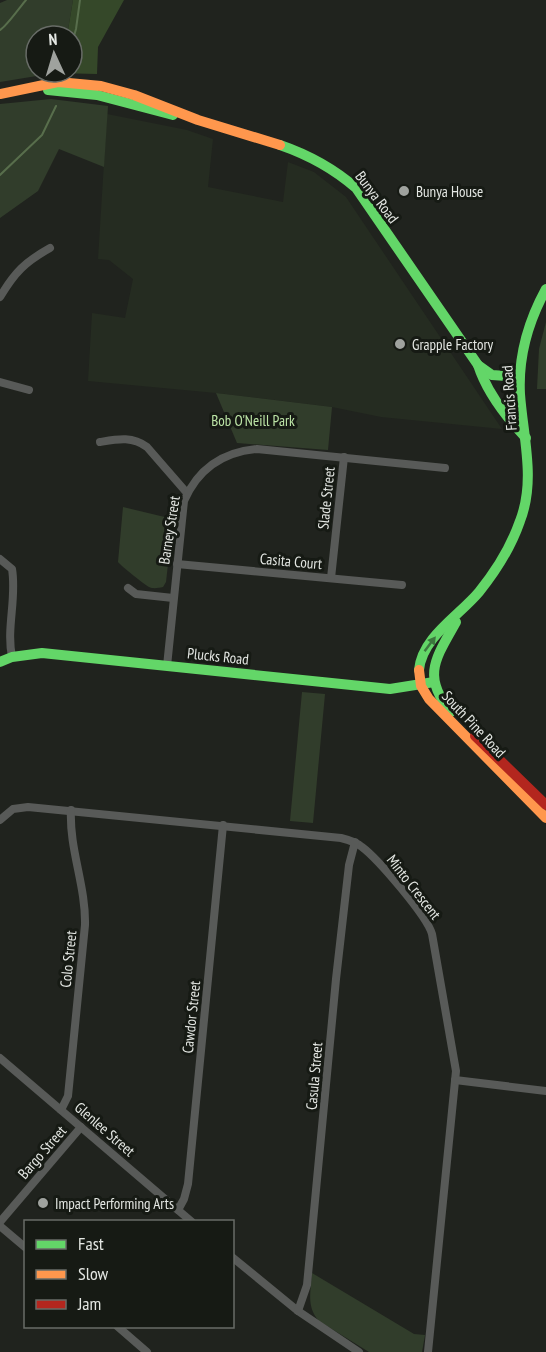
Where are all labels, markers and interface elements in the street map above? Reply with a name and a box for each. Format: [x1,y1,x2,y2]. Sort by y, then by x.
north arrow [24,24,84,84]
text: N [48,29,58,49]
street label: Bunya Road [351,167,403,227]
place label: Bunya House [416,182,483,201]
marker: Bunya House [397,184,411,198]
place label: Grapple Factory [412,335,494,354]
marker: Grapple Factory [393,337,407,351]
street label: Francis Road [497,365,521,431]
park label: Bob O'Neill Park [211,411,295,430]
street label: Slade Street [313,466,339,530]
street label: Barney Street [154,494,184,566]
street label: Casita Court [259,549,323,573]
one-way arrow [423,637,435,652]
street label: Plucks Road [186,643,250,669]
street label: South Pine Road [438,686,510,762]
street label: Minto Crescent [383,851,445,923]
street label: Colo Street [56,930,80,988]
street label: Cawdor Street [178,980,204,1054]
street label: Casula Street [302,1041,326,1111]
street label: Glenlee Street [71,1098,139,1160]
street label: Bargo Street [14,1121,70,1183]
place label: Impact Performing Arts [55,1194,174,1213]
marker: Impact Performing Arts [36,1196,50,1210]
legend [24,1220,234,1328]
text: Fast [78,1232,104,1255]
text: Slow [78,1262,109,1285]
text: Jam [77,1292,101,1315]

